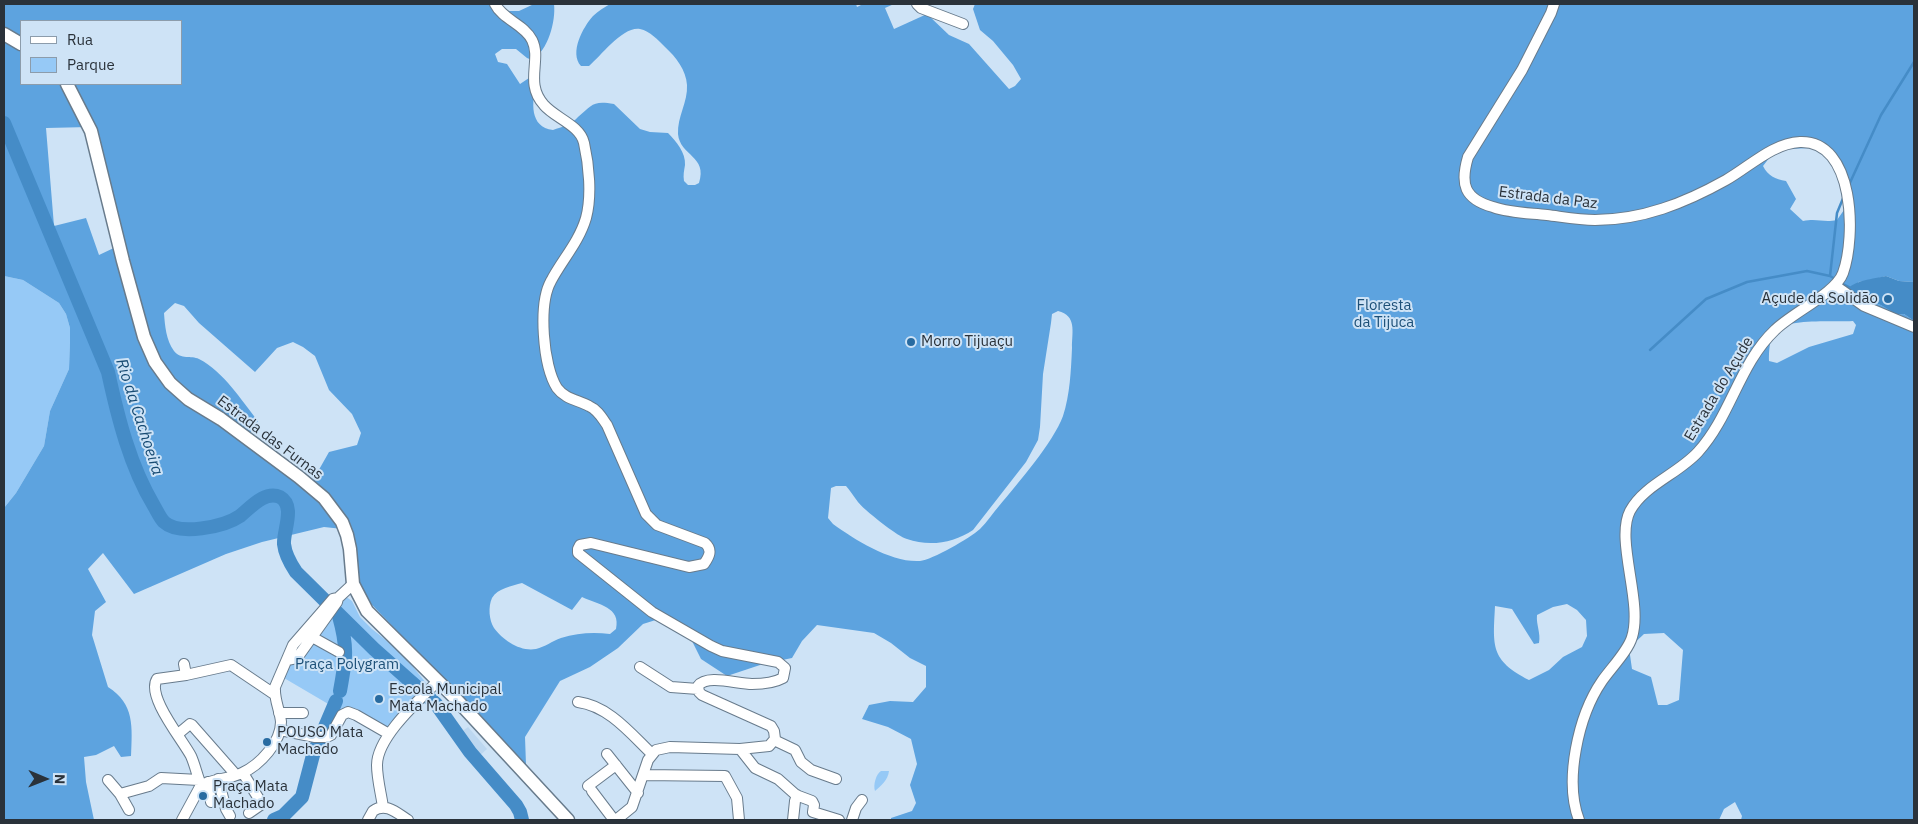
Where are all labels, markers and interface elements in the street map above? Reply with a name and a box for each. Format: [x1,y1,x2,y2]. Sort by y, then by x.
legend [20,20,182,85]
text: Rua [67,30,93,49]
text: Parque [67,55,115,74]
street label: Estrada da Paz [1498,183,1598,213]
place label: Açude da Solidão [1762,290,1878,308]
marker: Açude da Solidão [1882,293,1894,305]
park label: Floresta da Tijuca [1354,297,1414,332]
place label: Morro Tijuaçu [921,333,1013,351]
street label: Estrada do Açude [1681,334,1757,444]
marker: Morro Tijuaçu [905,336,917,348]
water label: Rio da Cachoeira [111,356,167,478]
street label: Estrada das Furnas [213,392,327,484]
park label: Praça Polygram [295,656,399,674]
place label: Escola Municipal Mata Machado [389,681,502,716]
marker: Escola Municipal Mata Machado [373,693,385,705]
place label: POUSO Mata Machado [277,724,363,759]
marker: POUSO Mata Machado [261,736,273,748]
north arrow [20,754,70,804]
text: N [51,774,69,784]
place label: Praça Mata Machado [213,778,288,813]
marker: Praça Mata Machado [197,790,209,802]

